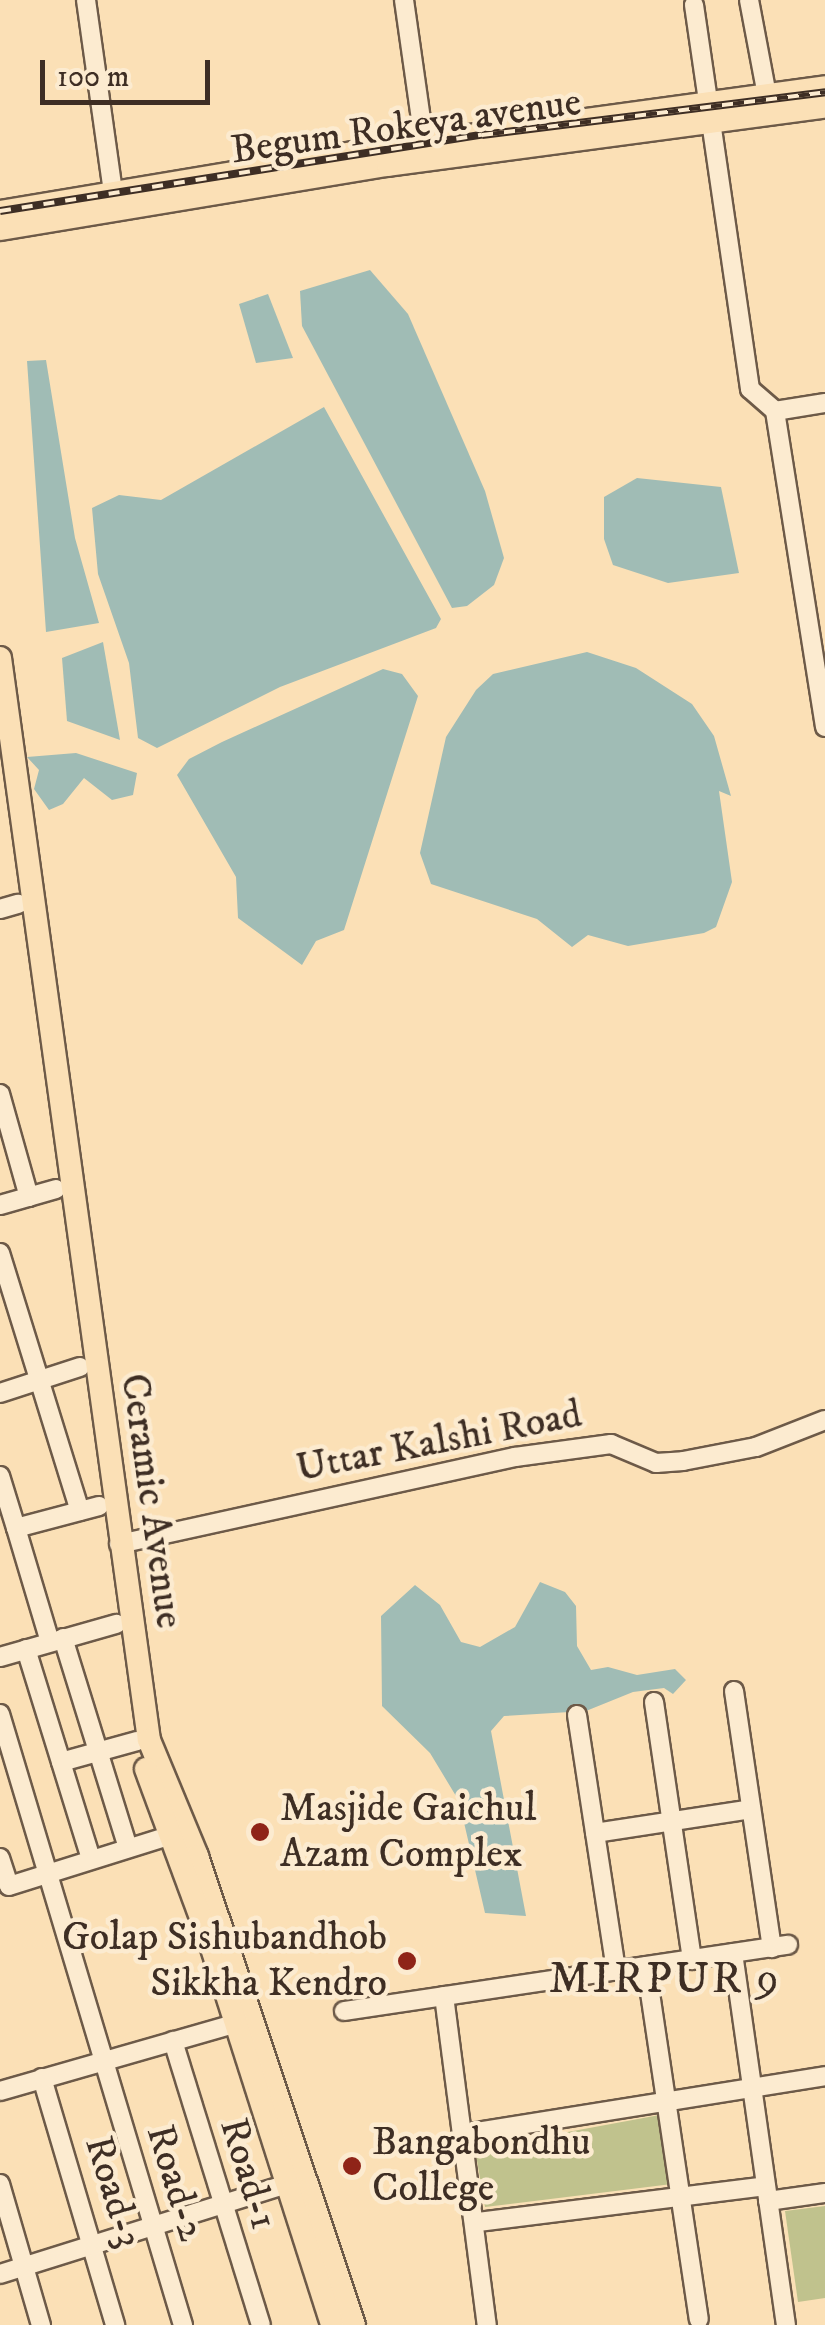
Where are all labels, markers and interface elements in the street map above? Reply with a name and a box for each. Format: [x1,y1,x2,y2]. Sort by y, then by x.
scale bar [45,40,215,102]
text: 100 m [57,59,129,96]
street label: Begum Rokeya avenue [228,79,584,175]
street label: Ceramic Avenue [109,1371,193,1631]
street label: Uttar Kalshi Road [292,1391,586,1493]
place label: Masjide Gaichul Azam Complex [280,1785,536,1879]
marker: Masjide Gaichul Azam Complex [249,1821,271,1843]
place label: Golap Sishubandhob Sikkha Kendro [62,1914,387,2008]
marker: Golap Sishubandhob Sikkha Kendro [396,1950,418,1972]
district label: MIRPUR 9 [549,1953,781,2007]
street label: Road-1 [208,2113,288,2235]
street label: Road-2 [135,2119,215,2247]
place label: Bangabondhu College [372,2119,591,2213]
street label: Road-3 [73,2130,153,2254]
marker: Bangabondhu College [341,2155,363,2177]

